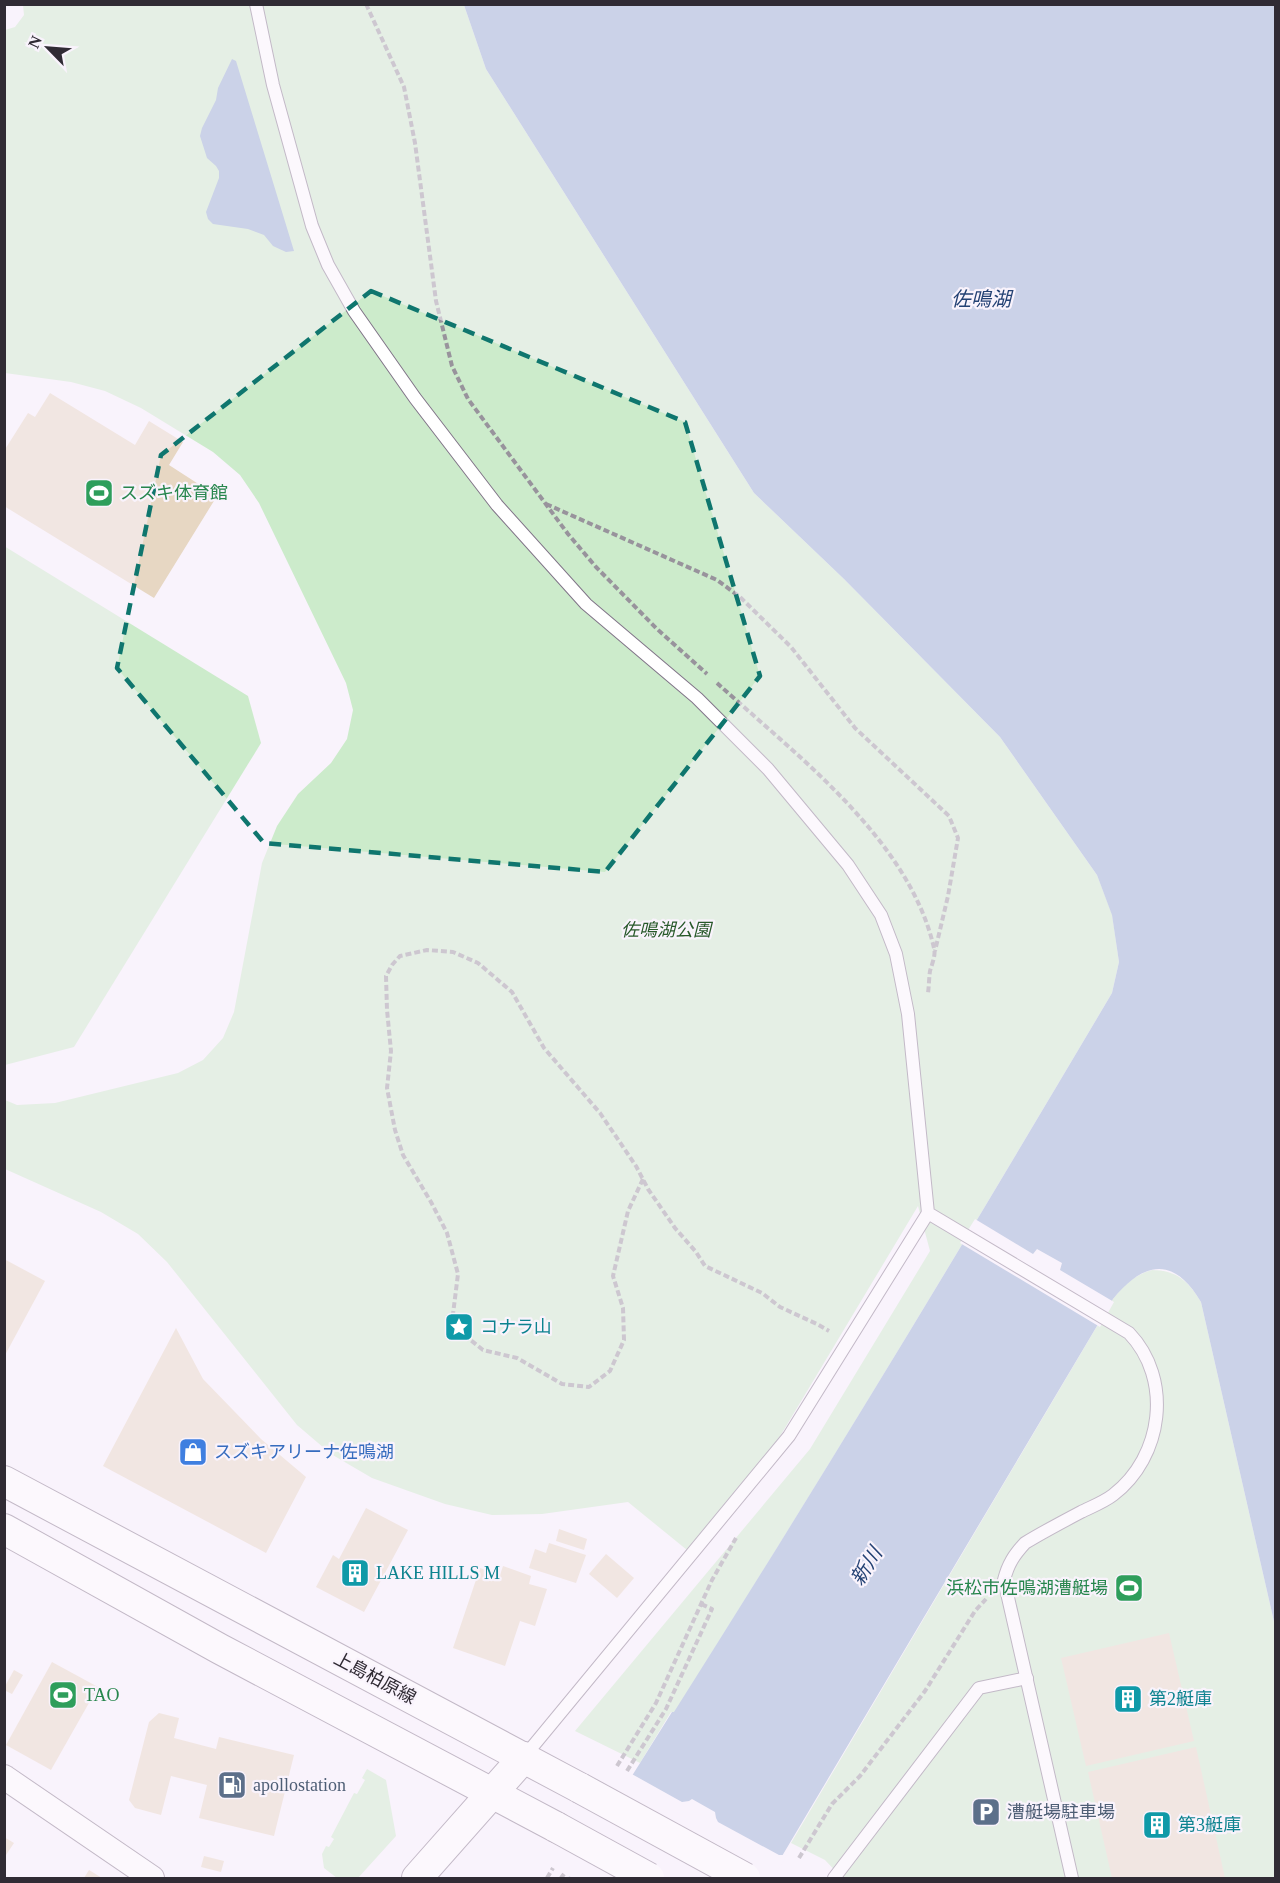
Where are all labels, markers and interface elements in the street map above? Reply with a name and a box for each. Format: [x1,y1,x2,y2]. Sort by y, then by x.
north arrow [18,18,78,78]
text: N [25,33,45,51]
water label: 佐鳴湖 [951,288,1014,310]
sports icon: スズキ体育館 [83,477,115,509]
place label: スズキ体育館 [120,483,228,503]
park label: 佐鳴湖公園 [621,920,714,940]
place icon: コナラ山 [443,1311,475,1343]
place label: コナラ山 [480,1317,552,1337]
shop icon: スズキアリーナ佐鳴湖 [177,1436,209,1468]
place label: スズキアリーナ佐鳴湖 [214,1442,394,1462]
water label: 新川 [846,1542,887,1589]
building icon: LAKE HILLS M [339,1557,371,1589]
place label: LAKE HILLS M [376,1563,500,1583]
sports icon: 浜松市佐鳴湖漕艇場 [1113,1572,1145,1604]
place label: 浜松市佐鳴湖漕艇場 [946,1578,1108,1598]
street label: 上島柏原線 [331,1648,419,1708]
sports icon: TAO [47,1679,79,1711]
building icon: 第2艇庫 [1112,1683,1144,1715]
place label: TAO [84,1685,120,1705]
place label: 第2艇庫 [1149,1689,1212,1709]
fuel station icon: apollostation [216,1769,248,1801]
place label: apollostation [253,1775,346,1795]
parking icon: 漕艇場駐車場 [970,1796,1002,1828]
place label: 漕艇場駐車場 [1007,1802,1115,1822]
building icon: 第3艇庫 [1141,1809,1173,1841]
place label: 第3艇庫 [1178,1815,1241,1835]

